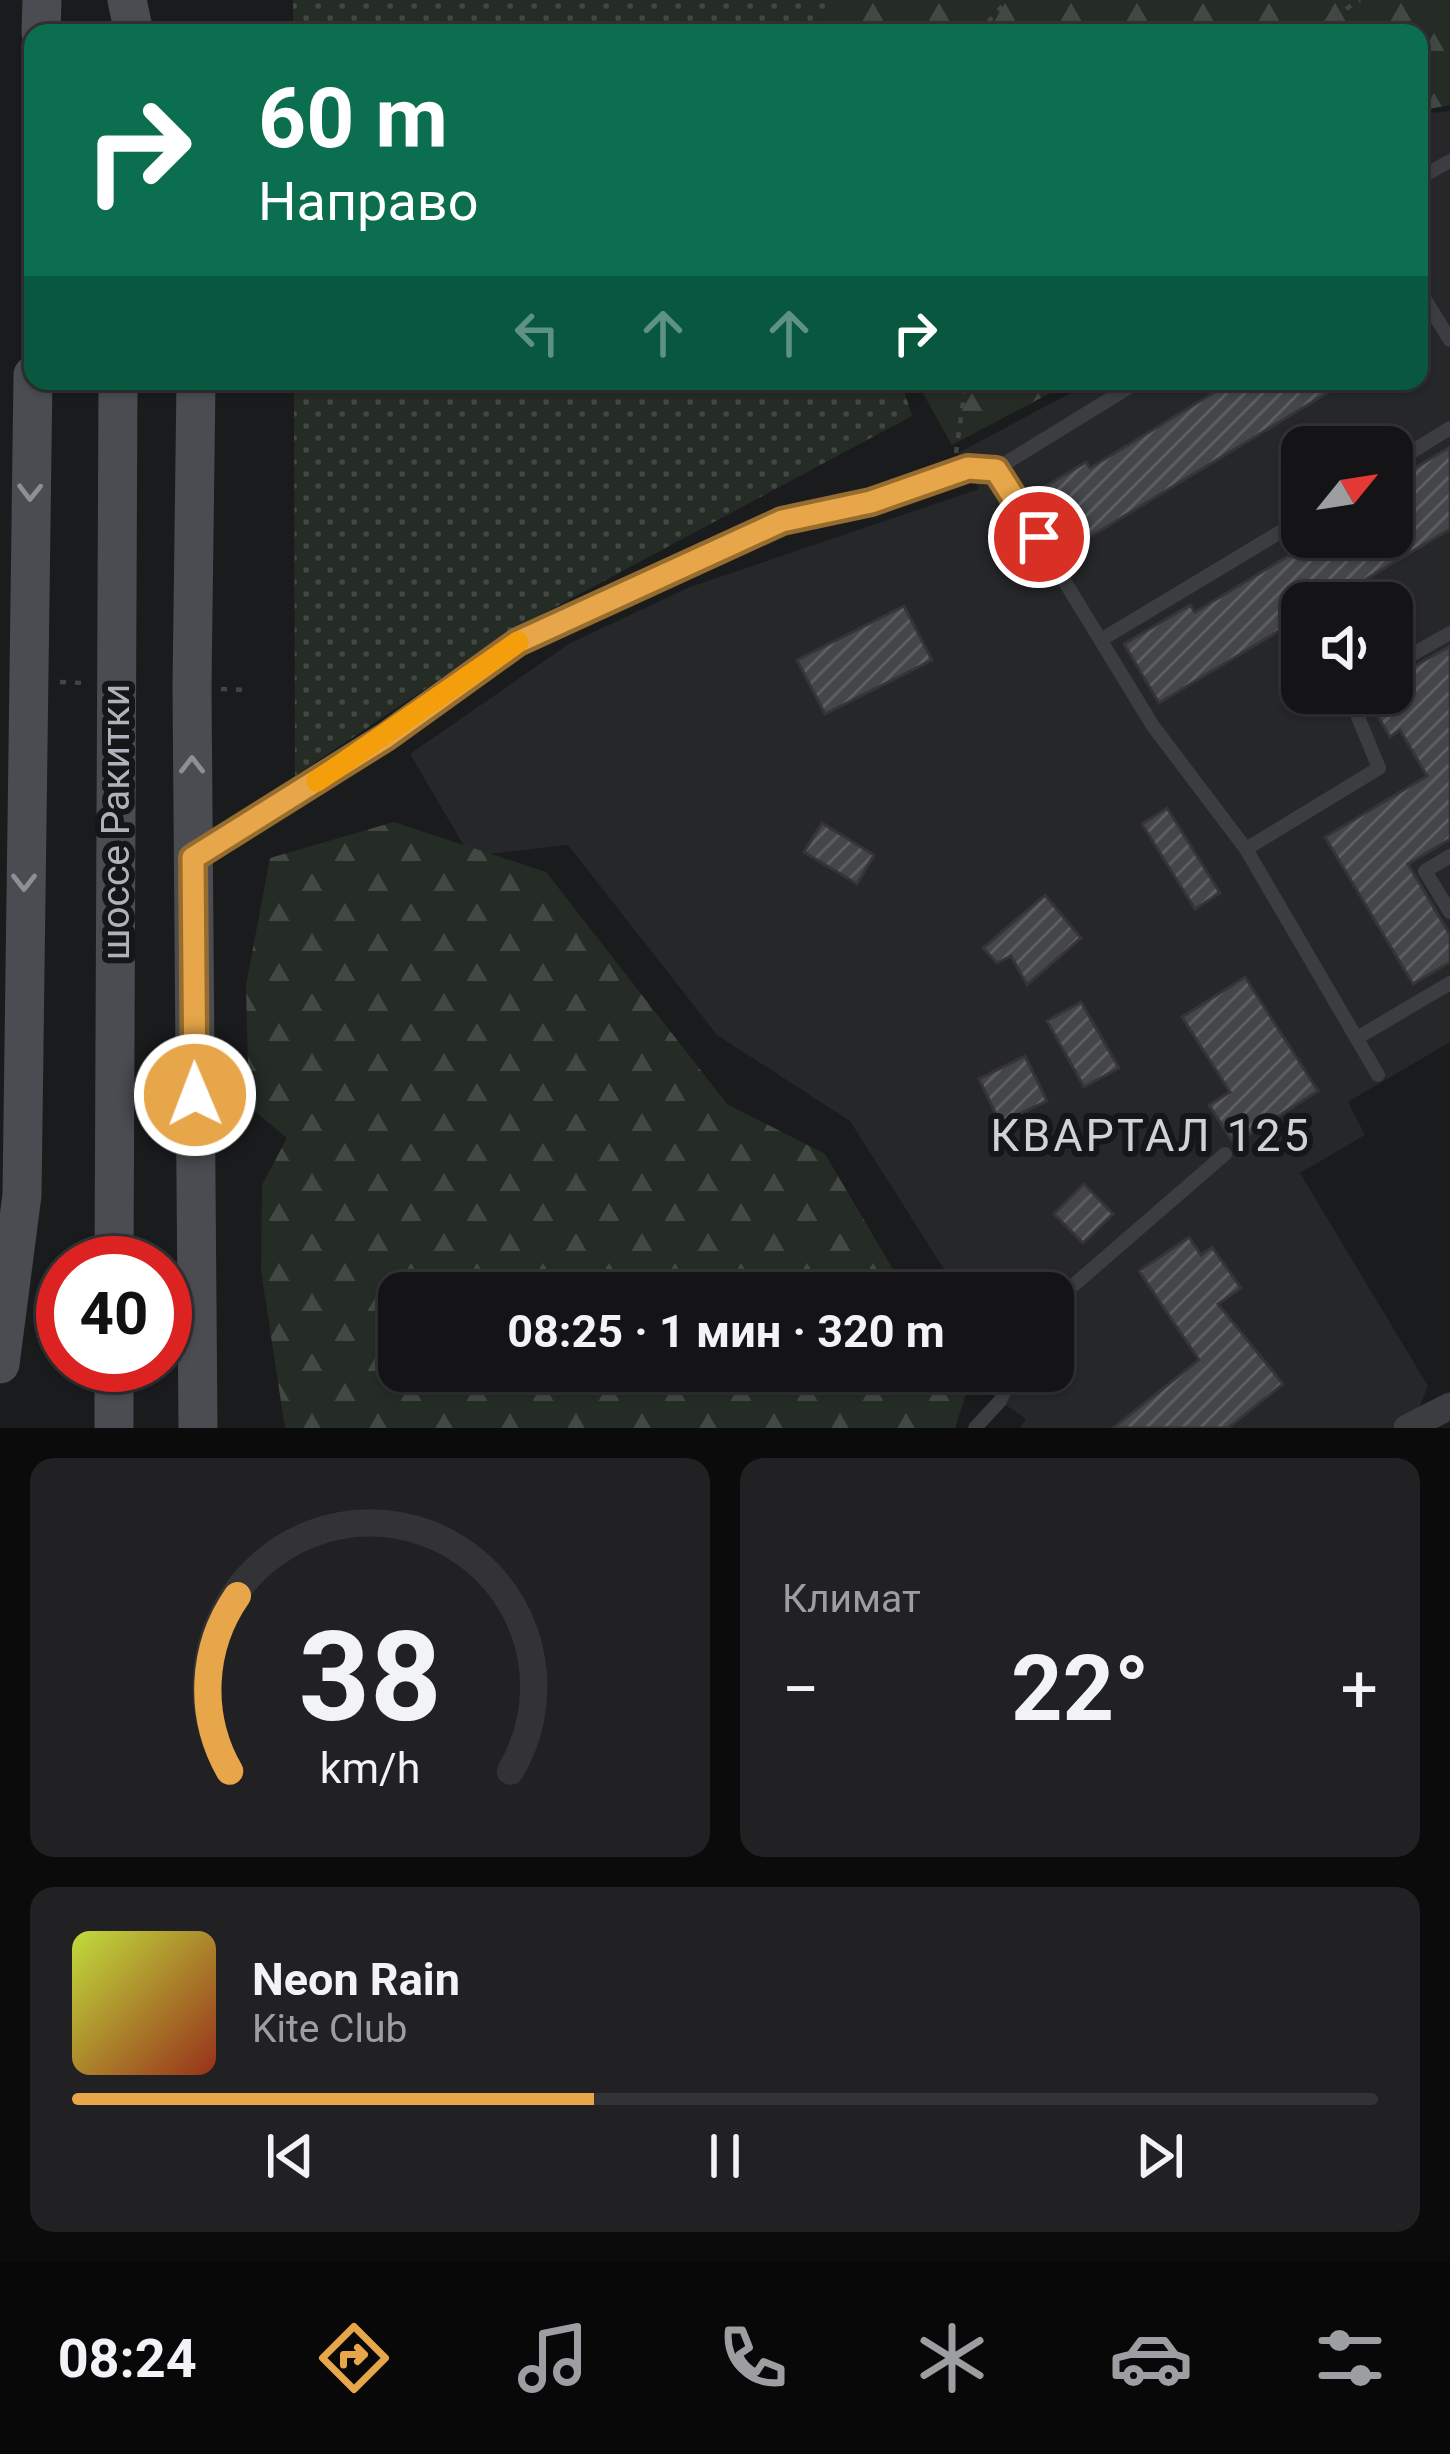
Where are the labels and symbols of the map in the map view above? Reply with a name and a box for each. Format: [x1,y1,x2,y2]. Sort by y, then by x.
north arrow [1281,426,1413,558]
one-way arrow [18,483,44,502]
pin [988,486,1090,588]
street label: шоссе Ракитки [93,684,139,960]
one-way arrow [180,755,206,774]
one-way arrow [12,873,38,892]
position arrow [132,1032,258,1158]
district label: КВАРТАЛ 125 [990,1109,1312,1162]
speed limit sign: 40 [36,1236,192,1392]

